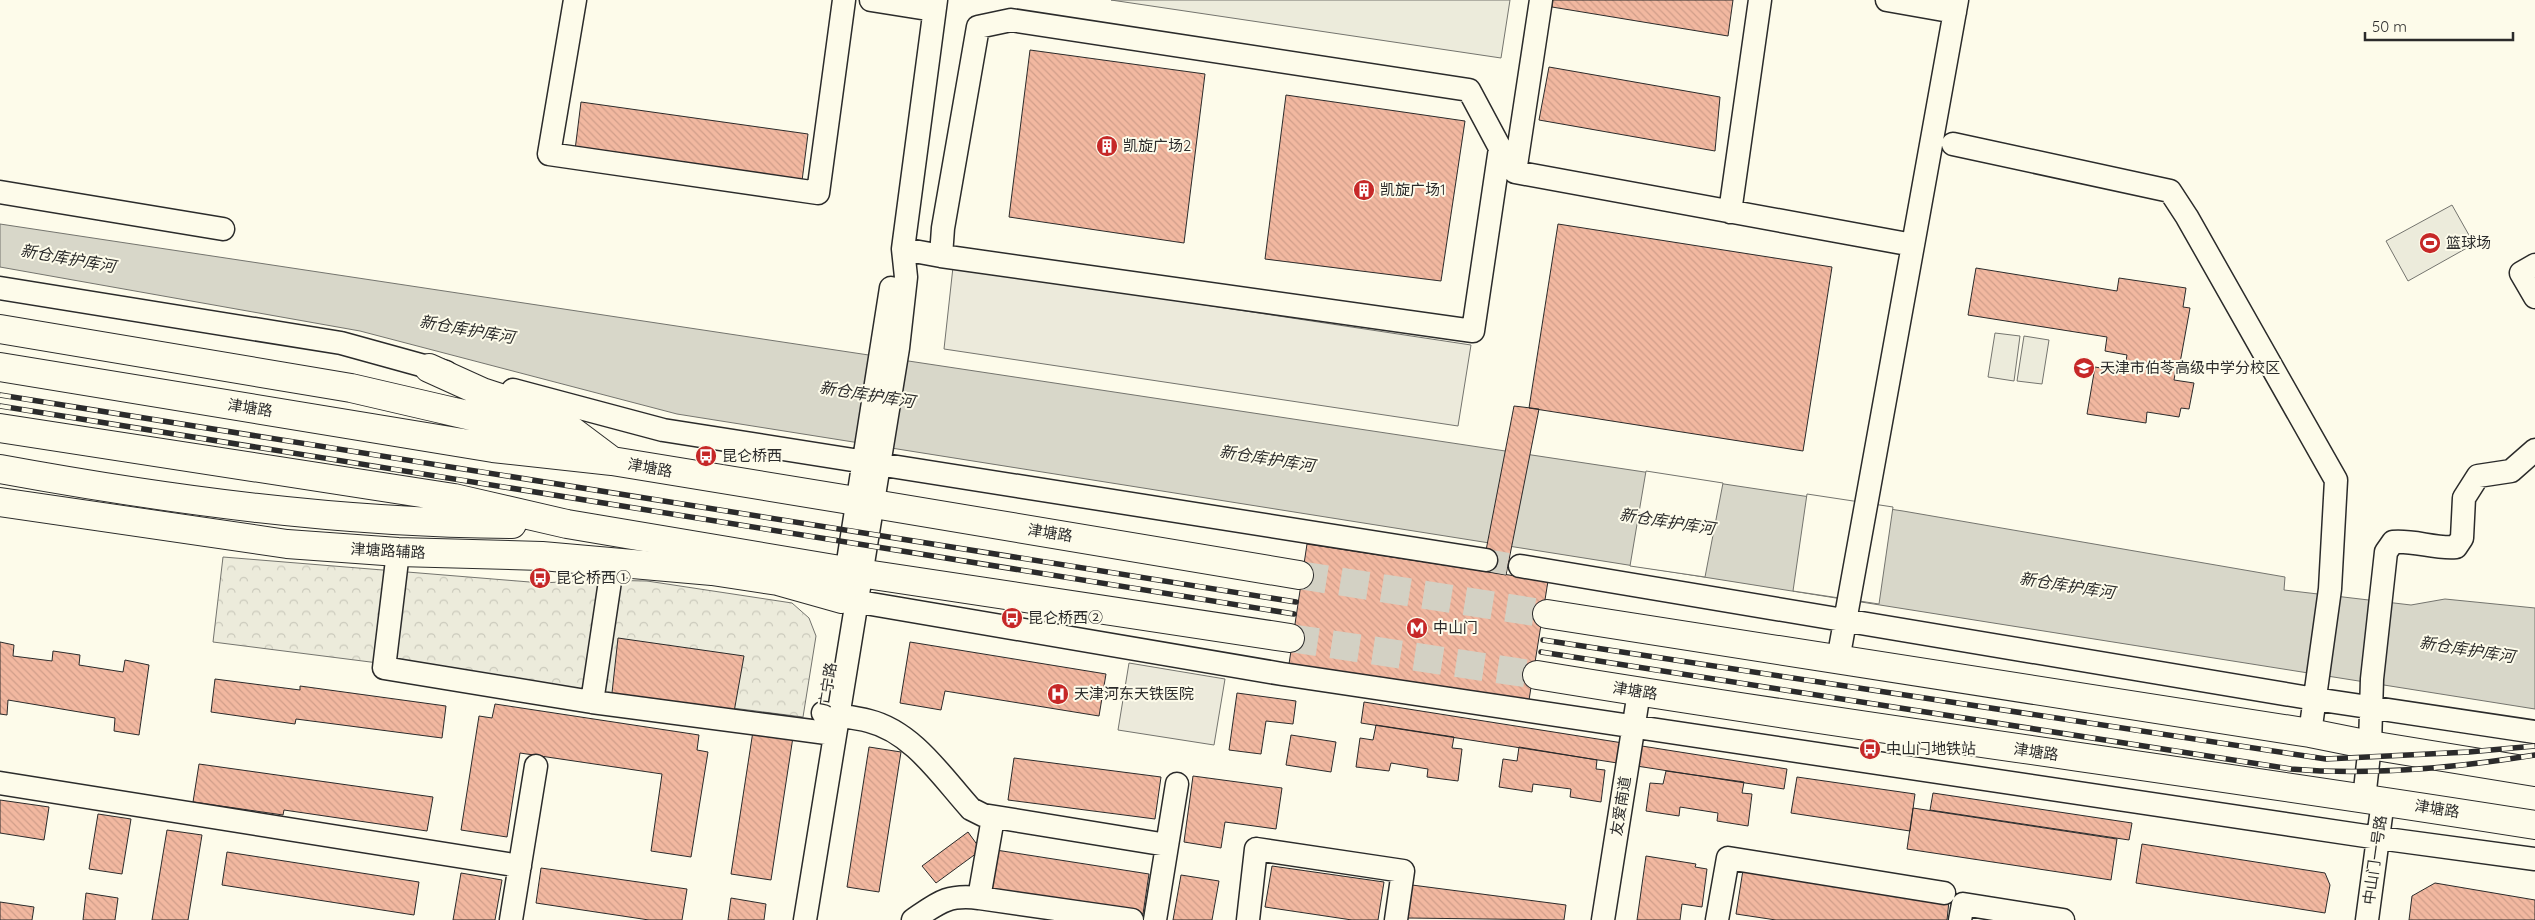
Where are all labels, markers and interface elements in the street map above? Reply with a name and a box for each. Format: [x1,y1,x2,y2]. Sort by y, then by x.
scale bar [2365,10,2512,42]
text: 50 m [2372,17,2407,36]
building icon: 凯旋广场2 [1095,134,1119,158]
place label: 凯旋广场2 [1123,136,1191,155]
building icon: 凯旋广场1 [1352,178,1376,202]
place label: 凯旋广场1 [1380,180,1446,199]
sports icon: 篮球场 [2418,231,2442,255]
place label: 篮球场 [2446,233,2491,252]
water label: 新仓库护库河 [19,240,120,277]
water label: 新仓库护库河 [418,311,519,348]
school or university icon: 天津市伯苓高级中学分校区 [2072,356,2096,380]
place label: 天津市伯苓高级中学分校区 [2100,358,2280,377]
water label: 新仓库护库河 [818,377,919,412]
street label: 津塘路 [226,395,274,420]
water label: 新仓库护库河 [1218,441,1319,476]
bus stop icon: 昆仑桥西 [694,444,718,468]
place label: 昆仑桥西 [722,446,782,465]
street label: 津塘路 [626,454,674,481]
water label: 新仓库护库河 [1618,504,1719,539]
street label: 津塘路 [1026,520,1074,545]
street label: 津塘路辅路 [350,539,426,562]
bus stop icon: 昆仑桥西① [528,566,552,590]
place label: 昆仑桥西① [556,568,631,587]
water label: 新仓库护库河 [2018,568,2119,603]
bus stop icon: 昆仑桥西② [1000,606,1024,630]
place label: 昆仑桥西② [1028,608,1103,627]
metro station icon: 中山门 [1405,616,1429,640]
place label: 中山门 [1433,618,1478,637]
water label: 新仓库护库河 [2418,632,2519,667]
street label: 广宁路 [815,661,840,709]
street label: 津塘路 [1611,678,1659,703]
hospital icon: 天津河东天铁医院 [1046,682,1070,706]
place label: 天津河东天铁医院 [1074,684,1194,703]
bus stop icon: 中山门地铁站 [1858,737,1882,761]
place label: 中山门地铁站 [1886,739,1976,758]
street label: 津塘路 [2012,739,2060,764]
street label: 友爱南道 [1606,775,1635,837]
street label: 津塘路 [2413,796,2461,821]
street label: 中山门一号路 [2359,814,2390,906]

